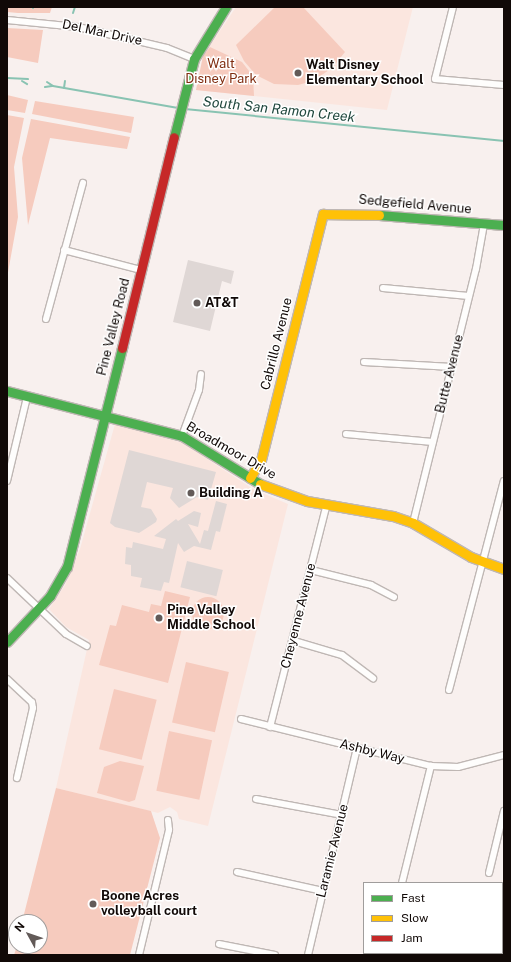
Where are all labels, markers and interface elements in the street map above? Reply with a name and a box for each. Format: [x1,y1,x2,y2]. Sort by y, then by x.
street label: Del Mar Drive [61,17,143,49]
park label: Walt Disney Park [185,57,257,88]
place label: Walt Disney Elementary School [306,58,424,89]
marker: Walt Disney Elementary School [293,68,303,78]
water label: South San Ramon Creek [202,93,356,125]
street label: Sedgefield Avenue [358,192,472,218]
street label: Pine Valley Road [94,276,134,378]
place label: AT&T [205,295,239,311]
street label: Cabrillo Avenue [258,296,296,392]
marker: AT&T [192,298,202,308]
street label: Butte Avenue [433,333,467,415]
street label: Broadmoor Drive [183,419,279,483]
place label: Building A [199,485,263,501]
marker: Building A [186,488,196,498]
street label: Cheyenne Avenue [278,562,320,670]
place label: Pine Valley Middle School [167,603,256,634]
marker: Pine Valley Middle School [154,613,164,623]
street label: Ashby Way [338,736,406,768]
street label: Laramie Avenue [314,802,352,900]
legend [363,882,503,954]
place label: Boone Acres volleyball court [101,889,197,920]
text: Fast [401,891,425,905]
marker: Boone Acres volleyball court [88,899,98,909]
text: Slow [401,911,428,925]
north arrow [8,914,48,954]
text: N [12,920,27,934]
text: Jam [401,931,423,945]

